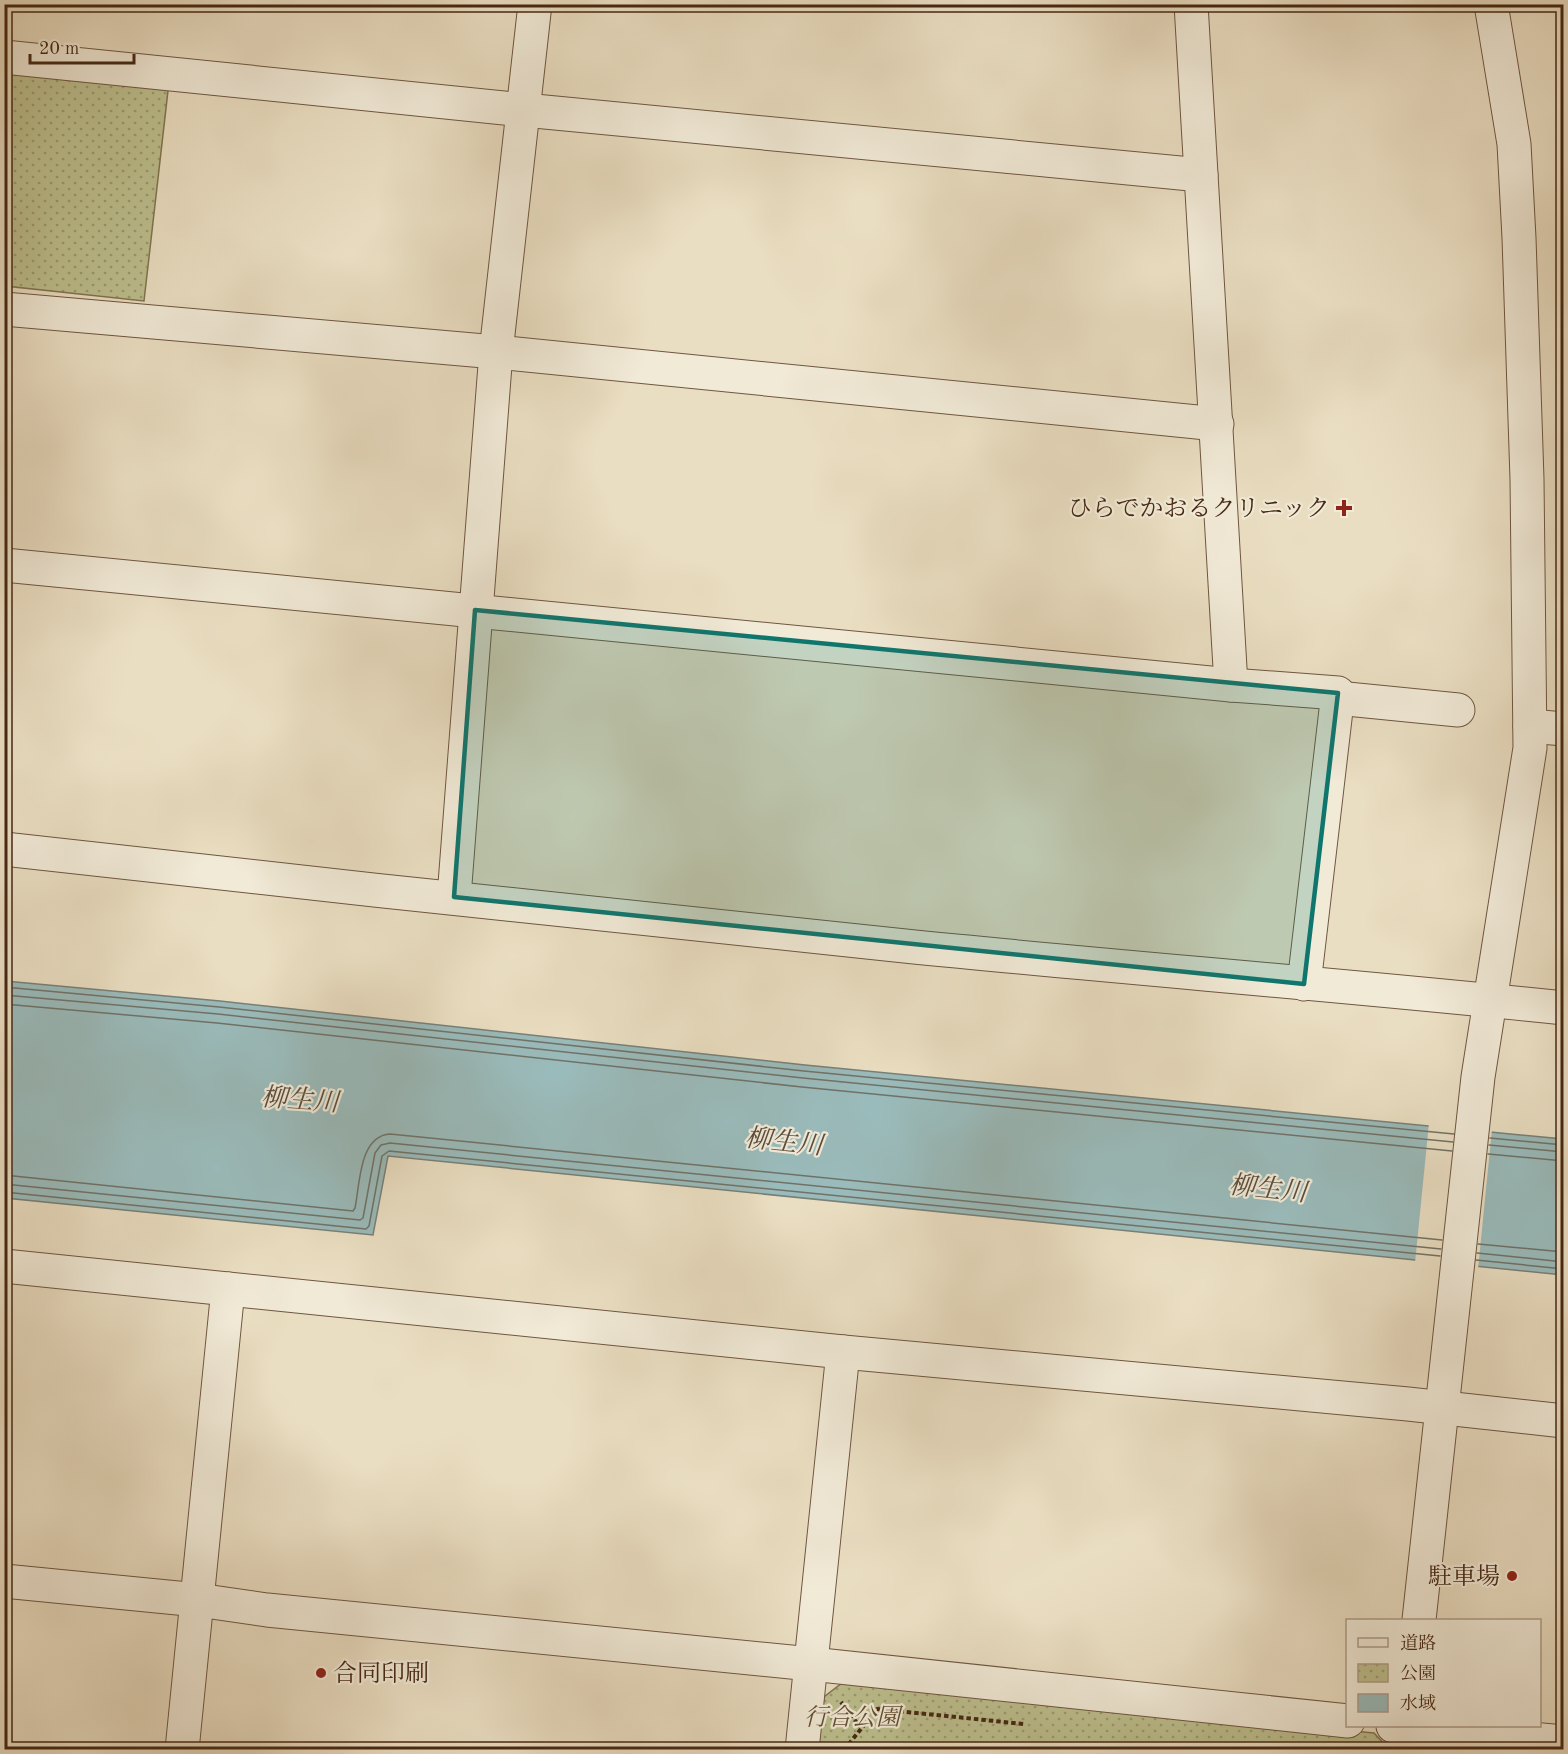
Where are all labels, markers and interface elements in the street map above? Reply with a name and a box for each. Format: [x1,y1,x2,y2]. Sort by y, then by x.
scale bar [30,27,134,65]
text: 20 m [39,40,79,58]
place label: ひらでかおるクリニック [1068,497,1330,522]
marker: ひらでかおるクリニック [1335,499,1353,517]
water label: 柳生川 [260,1083,343,1117]
water label: 柳生川 [744,1124,827,1160]
water label: 柳生川 [1228,1171,1311,1207]
place label: 駐車場 [1428,1563,1500,1590]
marker: 駐車場 [1505,1569,1519,1583]
legend [1346,1619,1541,1727]
text: 道路 [1400,1633,1436,1653]
place label: 合同印刷 [333,1660,429,1687]
text: 公園 [1400,1664,1436,1683]
marker: 合同印刷 [314,1666,328,1680]
text: 水域 [1400,1693,1436,1713]
park label: 行合公園 [804,1704,904,1731]

